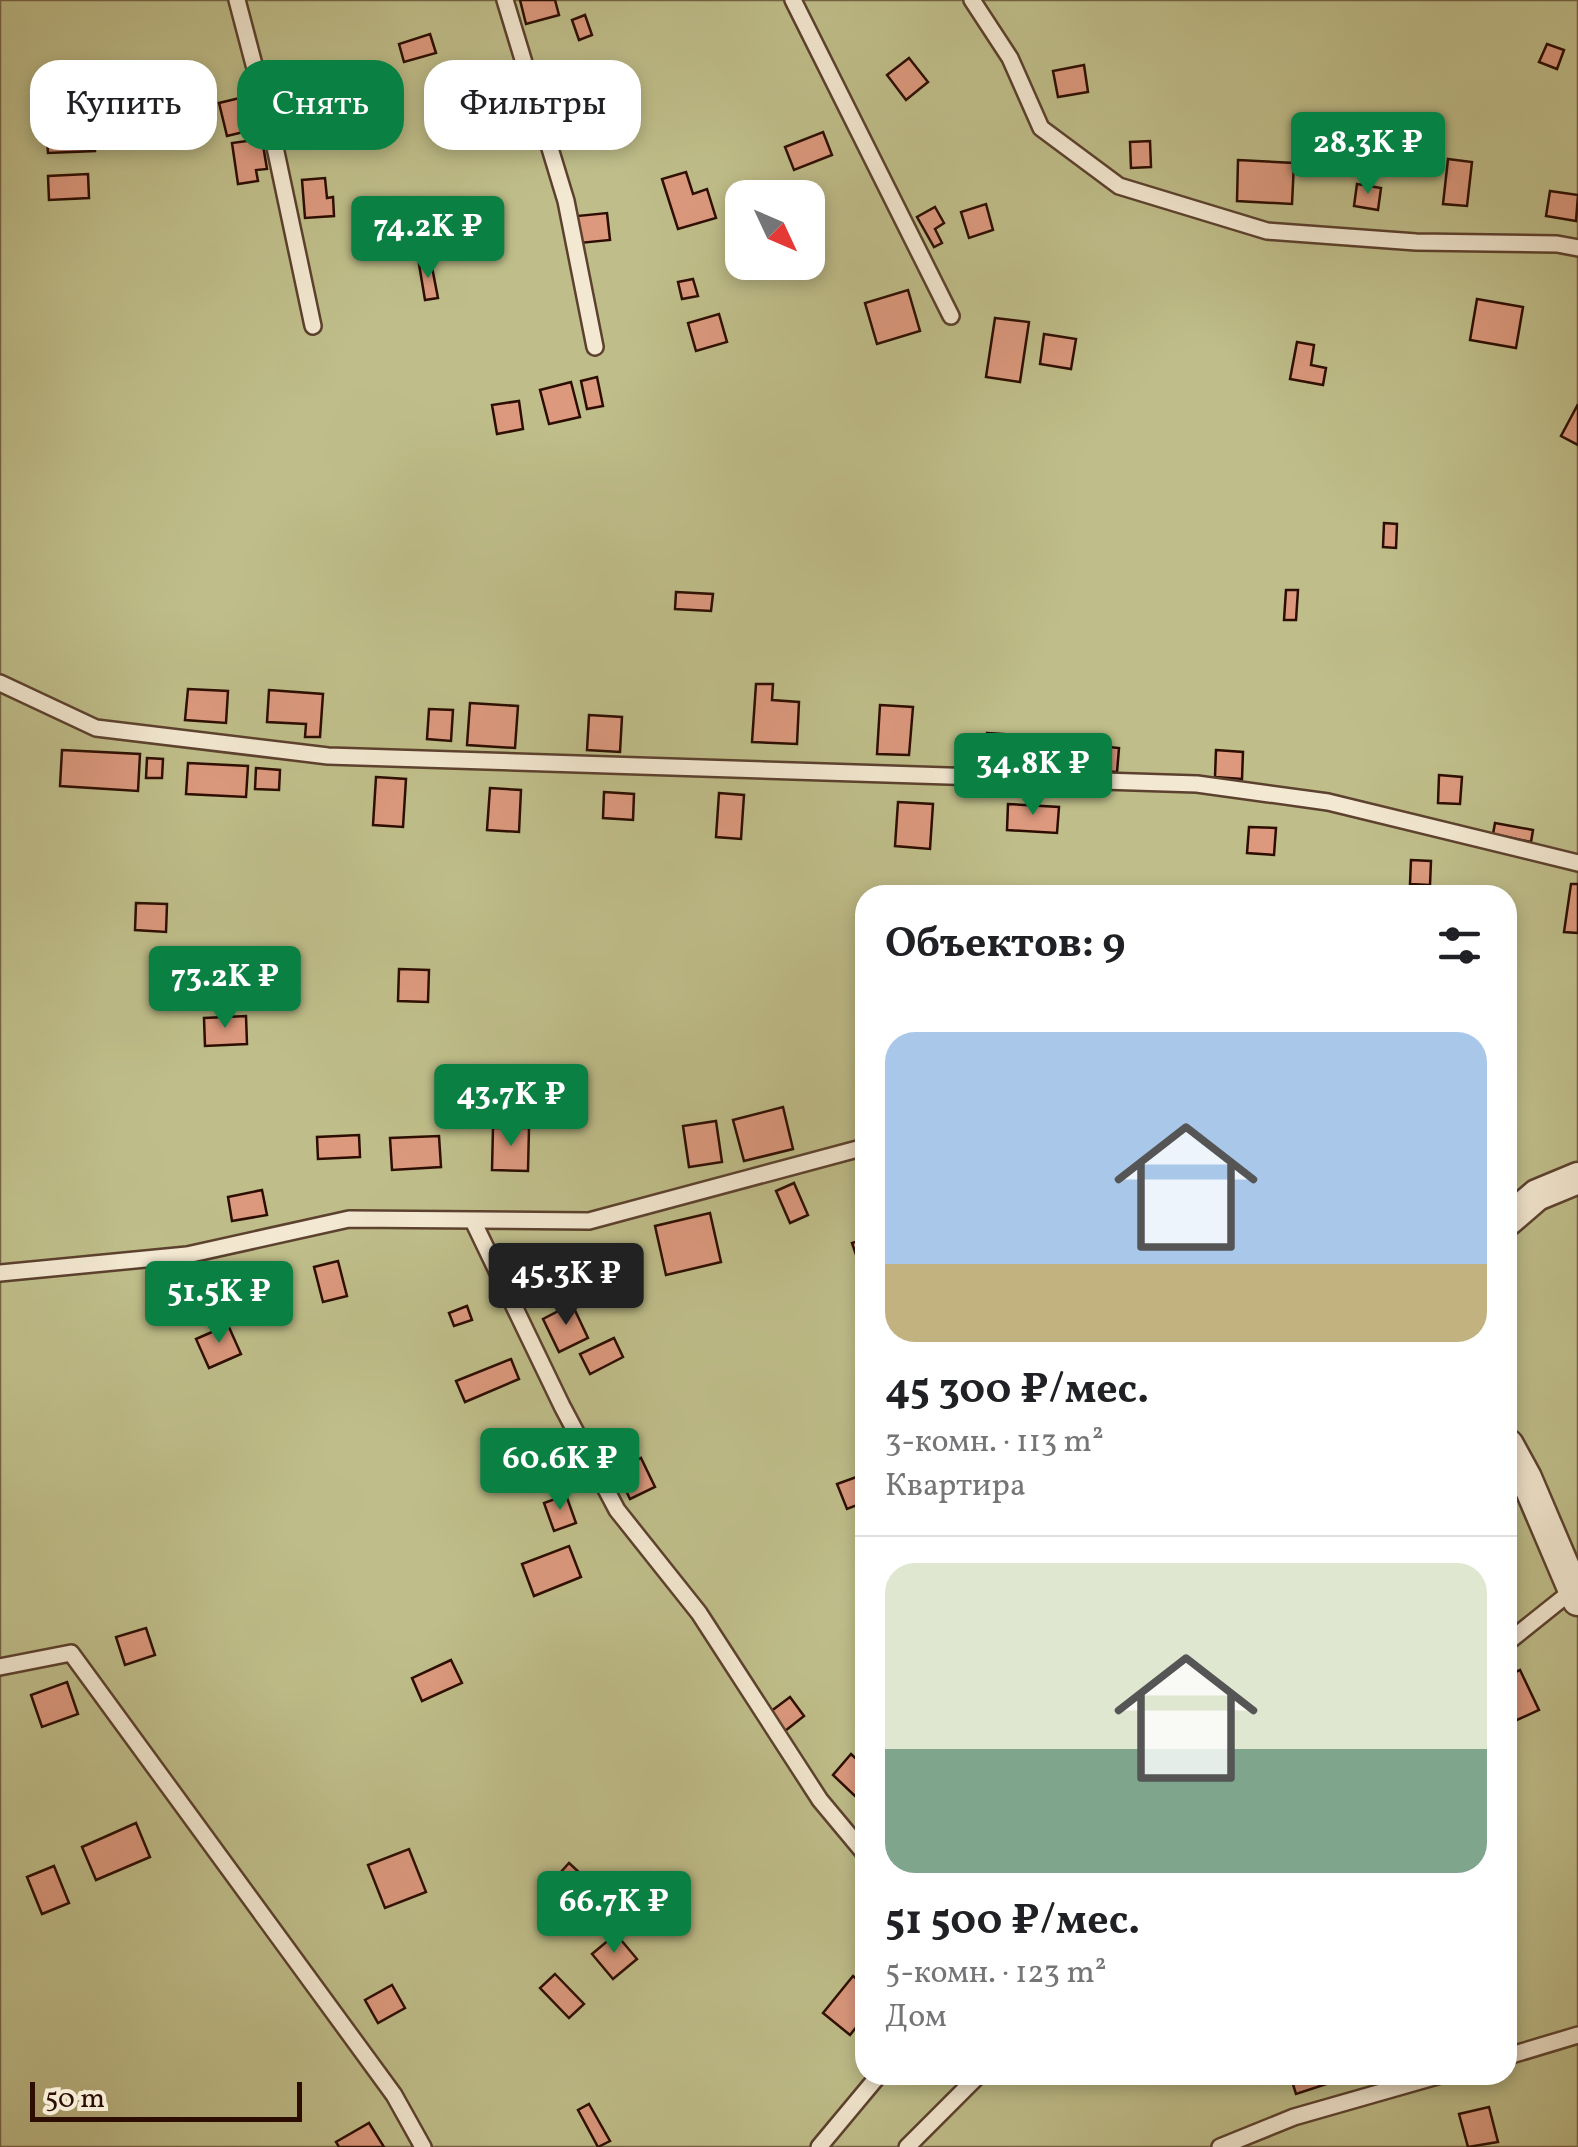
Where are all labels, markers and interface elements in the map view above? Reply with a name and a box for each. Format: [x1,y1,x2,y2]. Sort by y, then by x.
chip: Купить [30,60,217,150]
chip: Снять [237,60,404,150]
chip: Фильтры [424,60,641,150]
pin: 28.3K ₽ [1276,112,1460,197]
text: 28.3K ₽ [1313,122,1423,166]
north arrow [725,180,825,280]
map controls [725,180,825,280]
pin: 74.2K ₽ [336,196,520,281]
text: 74.2K ₽ [373,206,483,250]
pin: 34.8K ₽ [941,733,1125,818]
text: 34.8K ₽ [976,743,1090,787]
text: Объектов: 9 [885,916,1125,975]
icon: filters [1432,918,1487,973]
pin: 73.2K ₽ [133,946,317,1031]
text: 73.2K ₽ [171,956,279,1000]
pin: 43.7K ₽ [419,1064,603,1149]
text: 43.7K ₽ [456,1074,566,1118]
icon: home [1096,1097,1276,1277]
pin: 45.3K ₽ [474,1243,658,1328]
text: 45.3K ₽ [511,1253,621,1297]
pin: 51.5K ₽ [127,1261,311,1346]
text: 51.5K ₽ [167,1271,271,1315]
text: 45 300 ₽/мес. [885,1362,1149,1421]
text: 3-комн. · 113 m² [885,1421,1104,1465]
pin: 60.6K ₽ [468,1428,652,1513]
text: 60.6K ₽ [502,1438,618,1482]
text: Квартира [885,1465,1026,1509]
icon: home [1096,1628,1276,1808]
pin: 66.7K ₽ [522,1871,706,1956]
text: 66.7K ₽ [559,1881,669,1925]
text: 51 500 ₽/мес. [885,1893,1140,1952]
text: 5-комн. · 123 m² [885,1952,1107,1996]
text: Дом [885,1996,947,2040]
scale bar [30,2077,302,2122]
text: 50 m [45,2080,105,2119]

